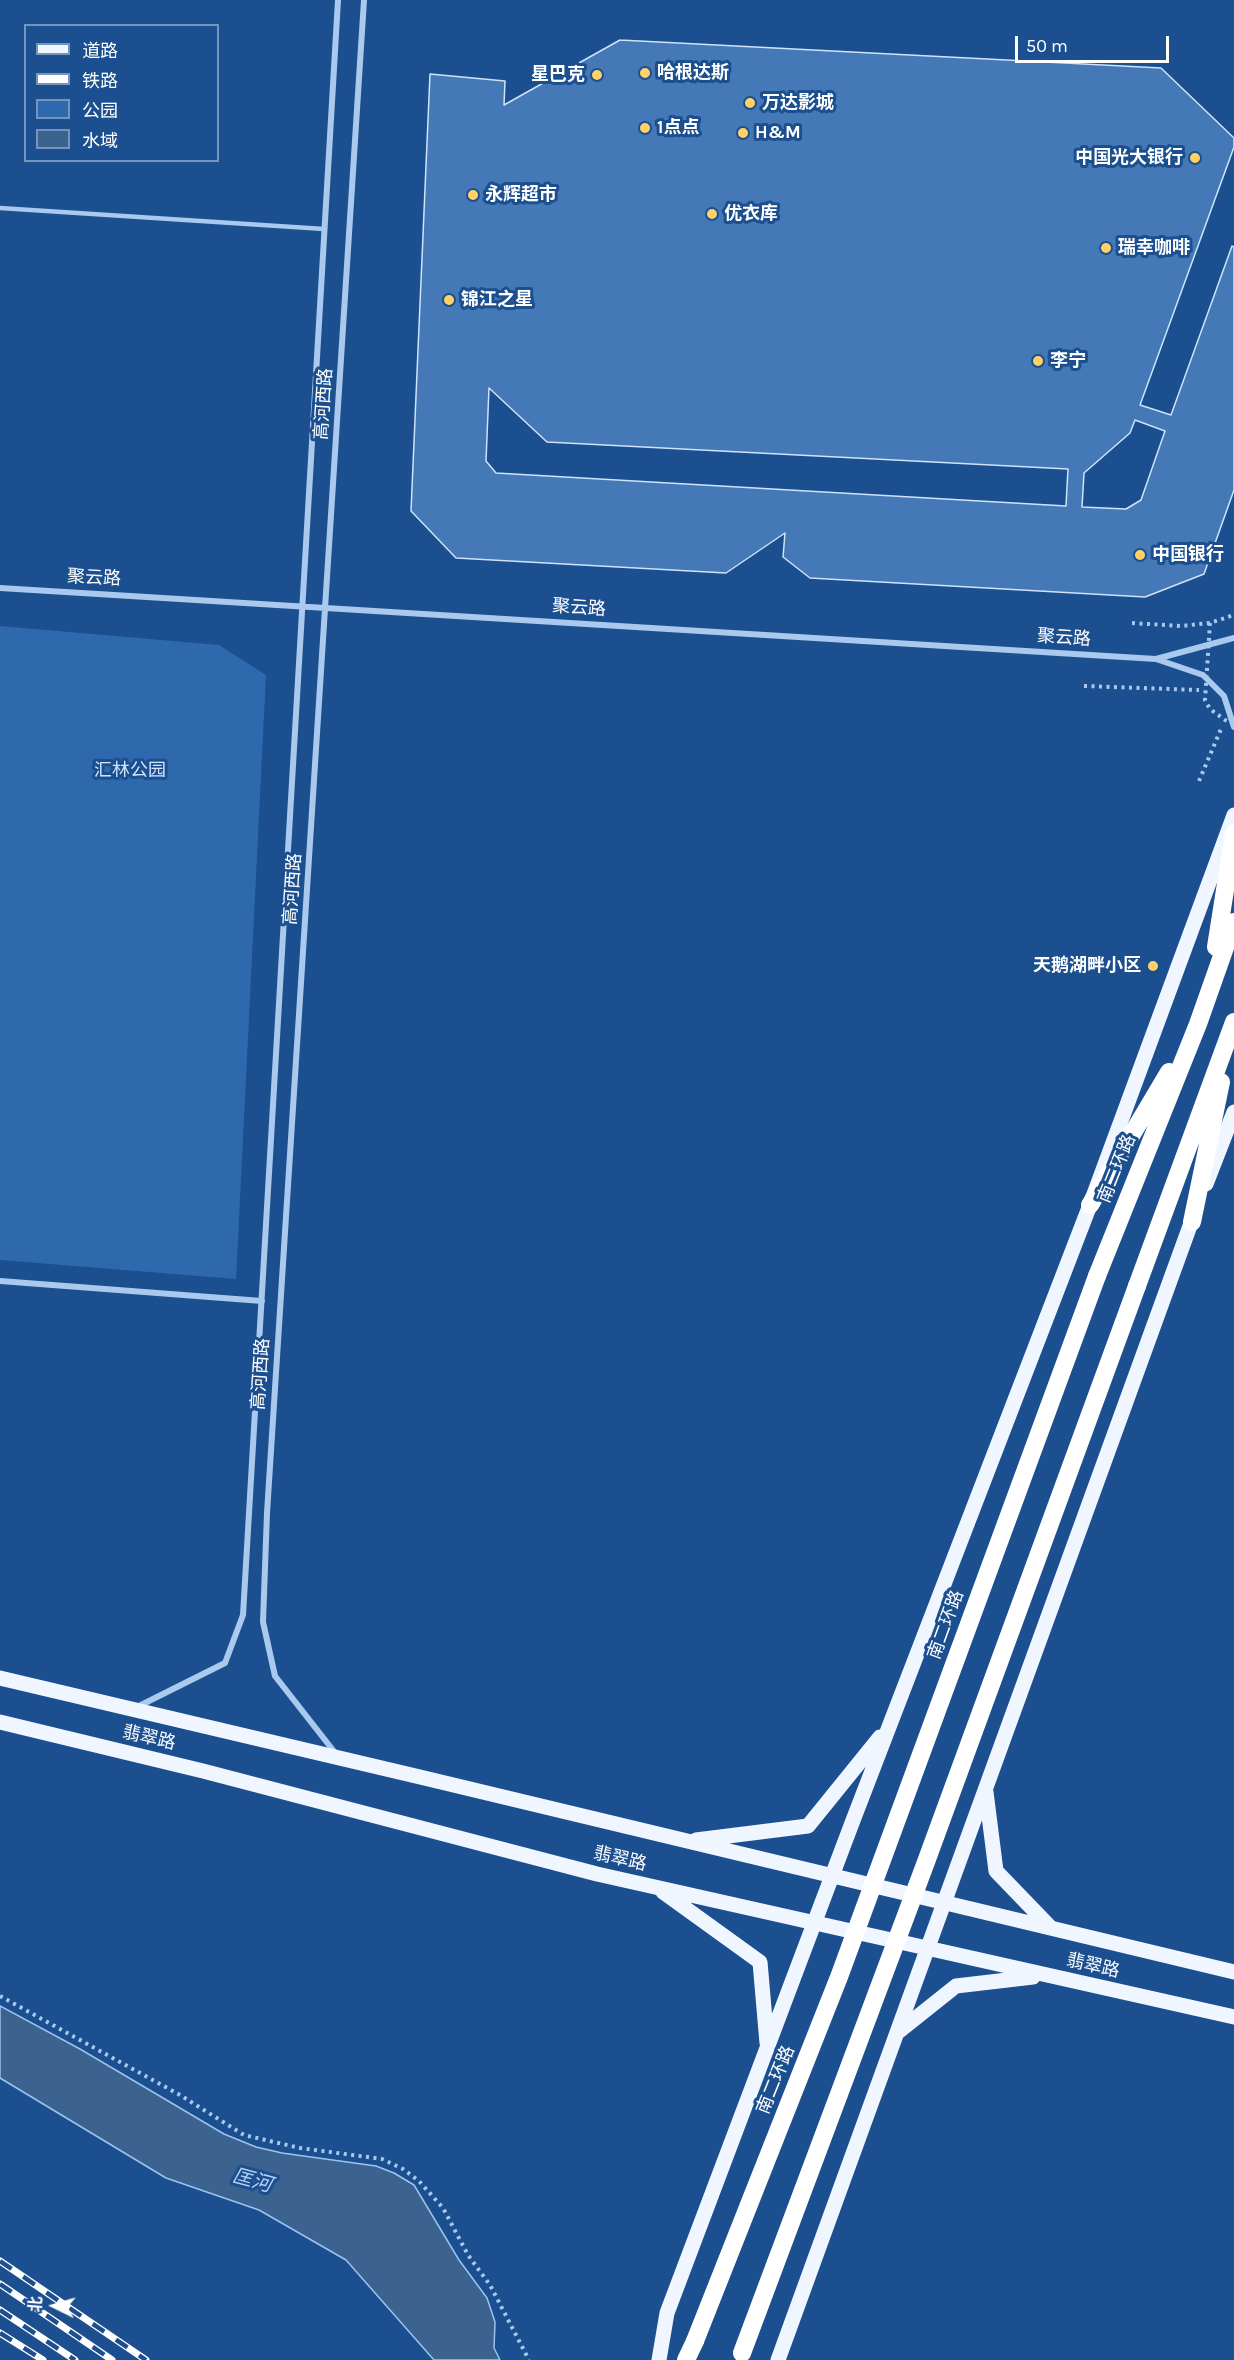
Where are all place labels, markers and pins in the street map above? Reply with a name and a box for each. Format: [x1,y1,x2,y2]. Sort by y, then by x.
place label: 哈根达斯 [657,62,729,84]
place label: 星巴克 [531,64,585,86]
marker: 哈根达斯 [638,66,652,80]
marker: 星巴克 [590,68,604,82]
place label: 万达影城 [762,92,834,114]
marker: 万达影城 [743,96,757,110]
place label: 1点点 [657,117,699,139]
marker: 1点点 [638,121,652,135]
place label: H&M [755,122,801,144]
marker: H&M [736,126,750,140]
place label: 中国光大银行 [1075,147,1183,169]
marker: 中国光大银行 [1188,151,1202,165]
place label: 永辉超市 [485,184,557,206]
marker: 永辉超市 [466,188,480,202]
place label: 优衣库 [724,203,778,225]
marker: 优衣库 [705,207,719,221]
place label: 瑞幸咖啡 [1118,237,1190,259]
marker: 瑞幸咖啡 [1099,241,1113,255]
place label: 锦江之星 [461,289,533,311]
marker: 锦江之星 [442,293,456,307]
place label: 李宁 [1050,350,1086,372]
marker: 李宁 [1031,354,1045,368]
place label: 中国银行 [1152,544,1224,566]
marker: 中国银行 [1133,548,1147,562]
place label: 天鹅湖畔小区 [1033,955,1141,977]
marker: 天鹅湖畔小区 [1146,959,1160,973]

